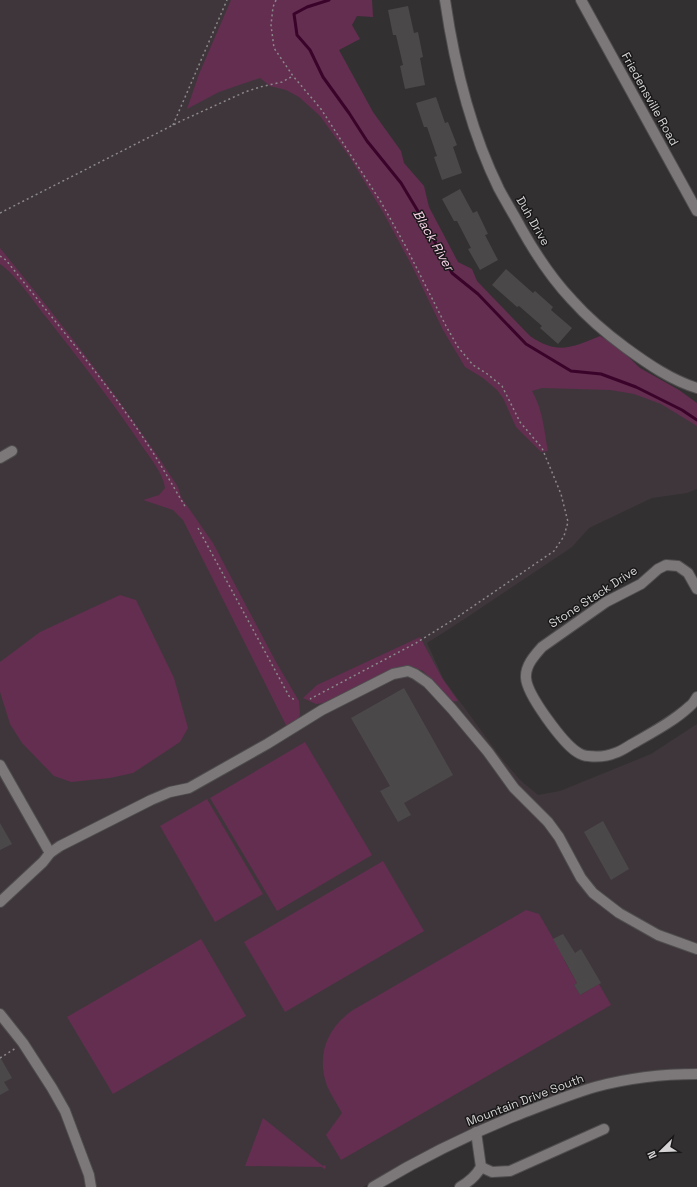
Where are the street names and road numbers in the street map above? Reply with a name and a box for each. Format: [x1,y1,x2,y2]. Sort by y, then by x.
street label: Friedensville Road [618,50,682,148]
street label: Duh Drive [512,193,554,249]
street label: Stone Stack Drive [546,562,640,632]
street label: Mountain Drive South [464,1070,586,1130]

